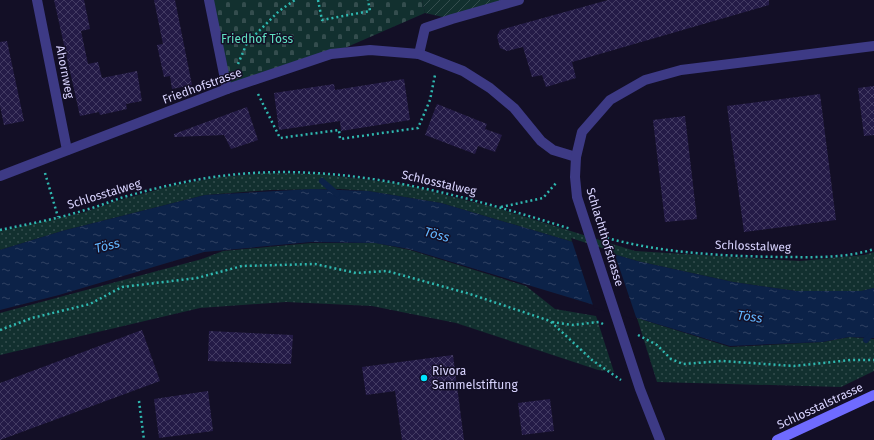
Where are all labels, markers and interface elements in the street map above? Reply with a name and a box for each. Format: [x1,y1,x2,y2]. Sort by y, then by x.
park label: Friedhof Töss [221,32,293,46]
street label: Ahornweg [53,44,77,101]
street label: Friedhofstrasse [160,65,244,107]
street label: Schlosstalweg [400,168,479,199]
street label: Schlosstalweg [65,176,143,212]
street label: Schlachthofstrasse [583,186,627,288]
water label: Töss [423,224,451,245]
water label: Töss [93,235,121,256]
street label: Schlosstalweg [715,238,792,254]
water label: Töss [736,307,764,326]
place label: Rivora Sammelstiftung [432,364,518,392]
marker: Rivora Sammelstiftung [419,373,429,383]
street label: Schlosstalstrasse [775,380,865,432]

